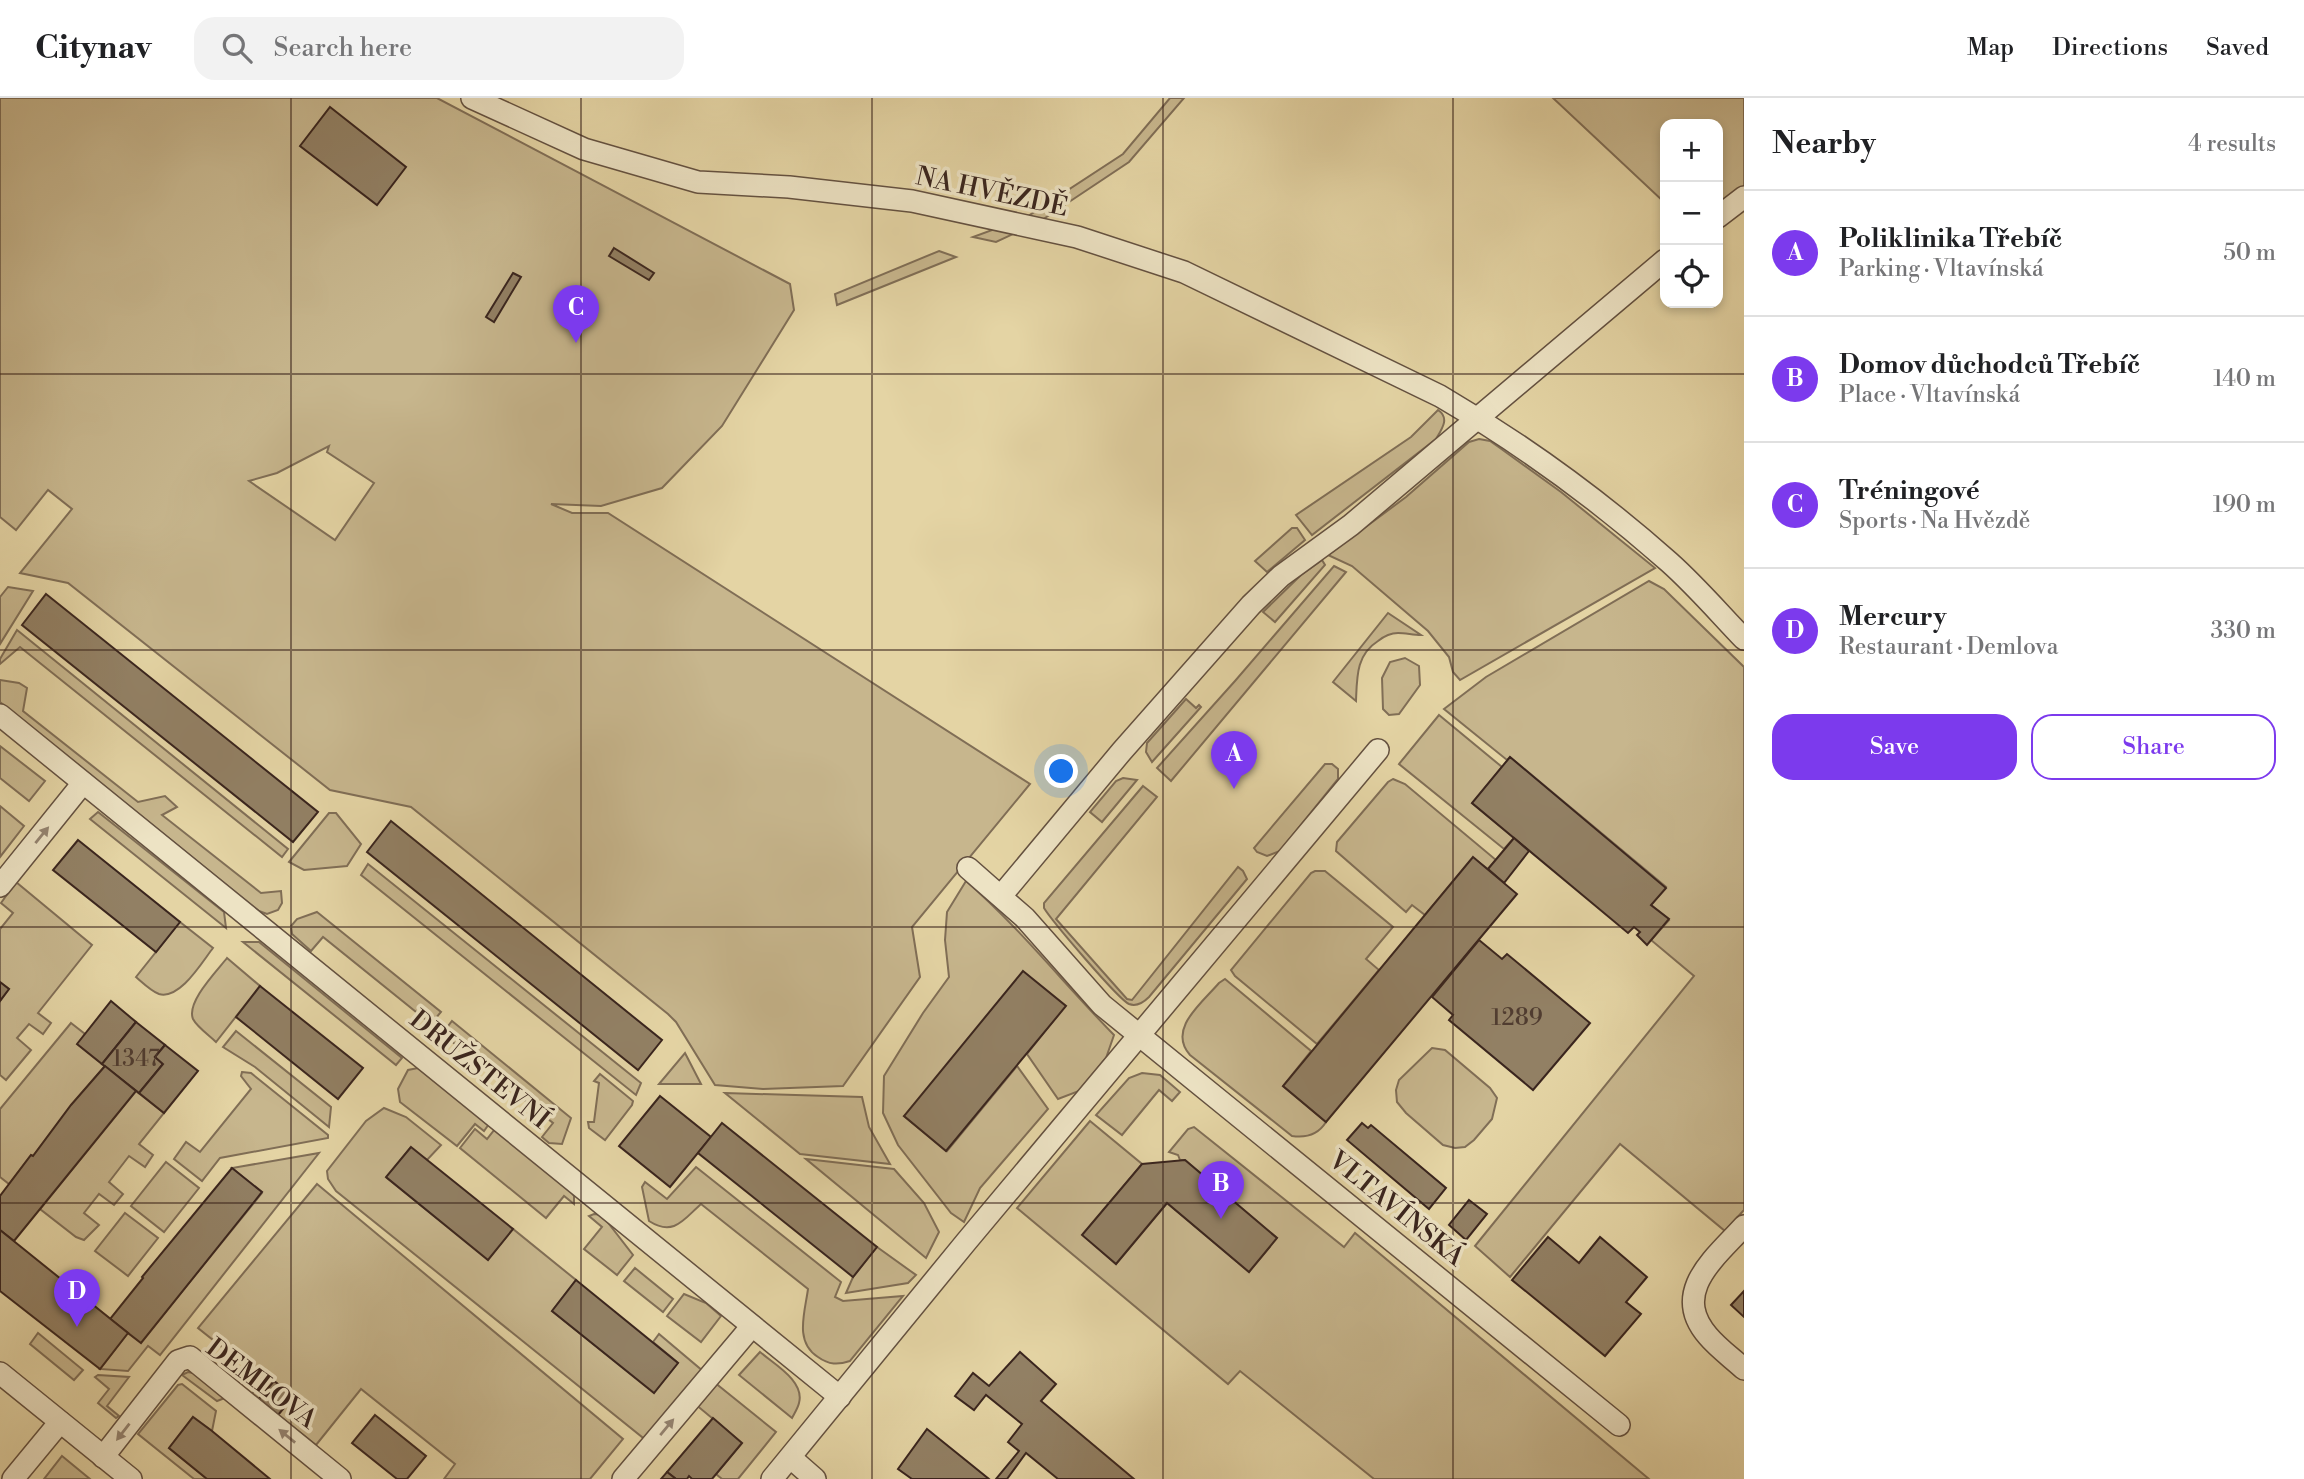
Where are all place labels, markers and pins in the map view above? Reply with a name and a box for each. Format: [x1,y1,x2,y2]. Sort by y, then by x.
pin: C [553,285,599,343]
pin: A [1211,731,1257,789]
pin: B [1198,1161,1244,1219]
pin: D [54,1269,100,1327]

